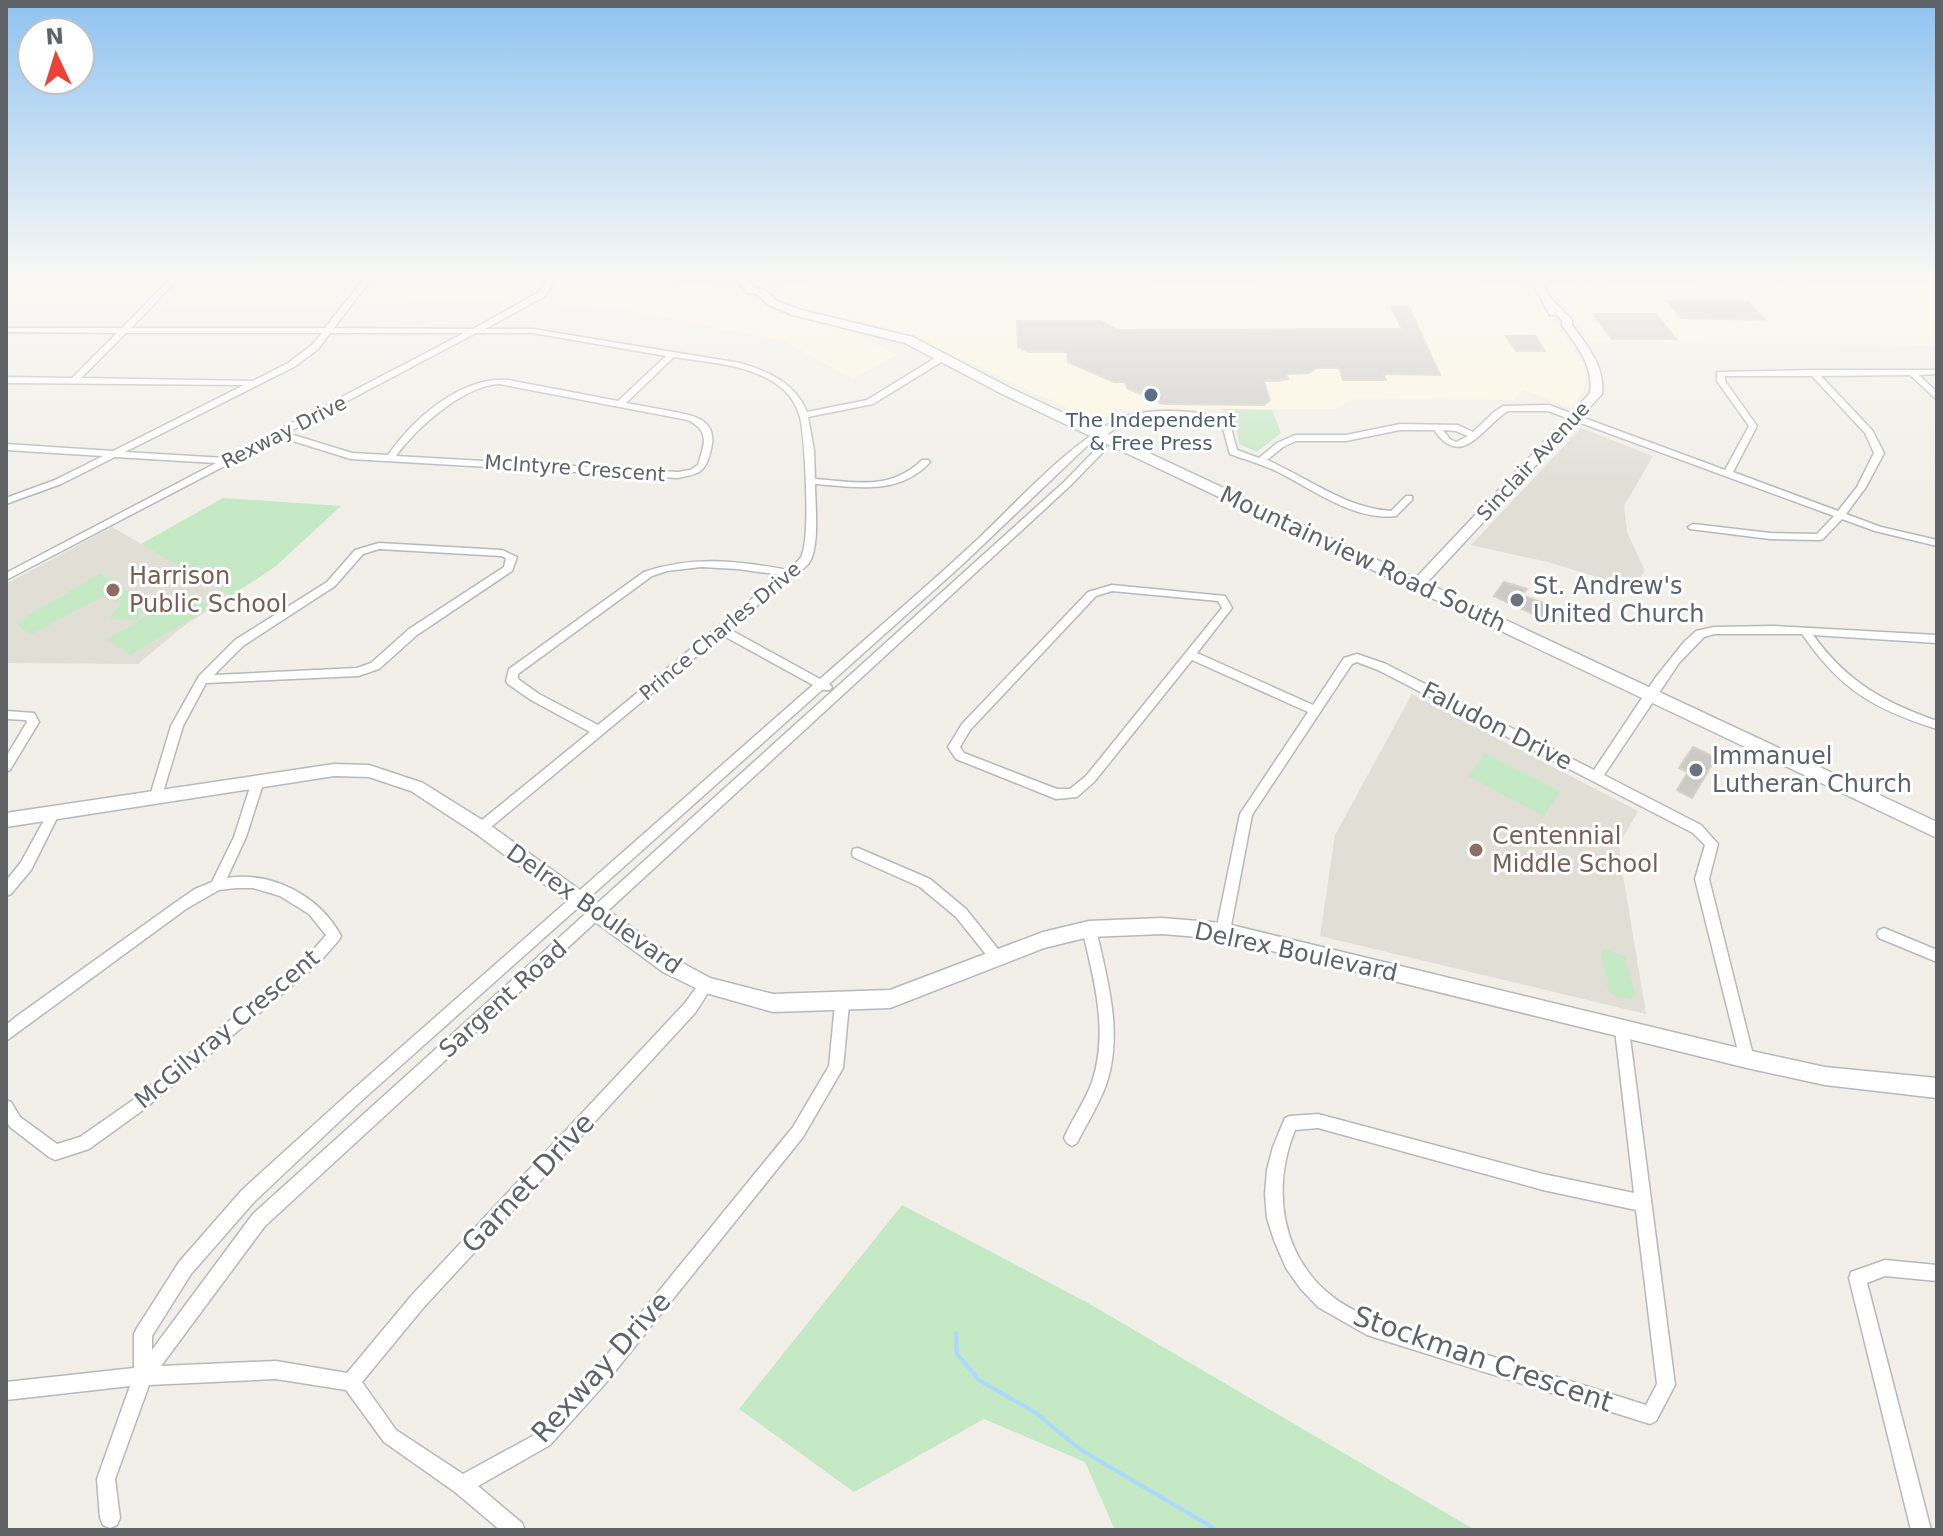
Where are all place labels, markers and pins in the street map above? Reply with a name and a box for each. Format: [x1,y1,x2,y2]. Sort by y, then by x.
marker: The Independent & Free Press [1142,386,1160,404]
place label: The Independent & Free Press [1065,408,1236,455]
place label: Harrison Public School [129,562,287,618]
place label: St. Andrew's United Church [1533,572,1704,628]
marker: Harrison Public School [104,581,122,599]
marker: St. Andrew's United Church [1508,591,1526,609]
place label: Immanuel Lutheran Church [1712,742,1912,798]
marker: Immanuel Lutheran Church [1687,761,1705,779]
place label: Centennial Middle School [1492,822,1659,878]
marker: Centennial Middle School [1467,841,1485,859]

